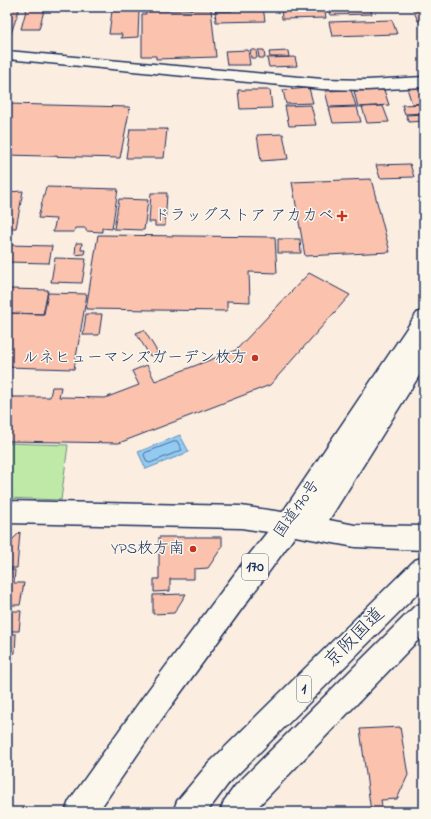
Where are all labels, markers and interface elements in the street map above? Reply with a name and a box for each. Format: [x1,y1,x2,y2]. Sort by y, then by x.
place label: ドラッグストア アカカベ [154,204,334,228]
marker: ドラッグストア アカカベ [337,211,347,221]
place label: ルネヒューマンズガーデン枚方 [23,346,247,370]
marker: ルネヒューマンズガーデン枚方 [250,353,260,363]
street label: 国道170号 [268,475,326,543]
place label: YPS枚方南 [111,537,185,561]
marker: YPS枚方南 [188,544,198,554]
road number: 170 [242,554,268,580]
street label: 京阪国道 [319,602,391,674]
road number: 1 [297,676,311,702]

